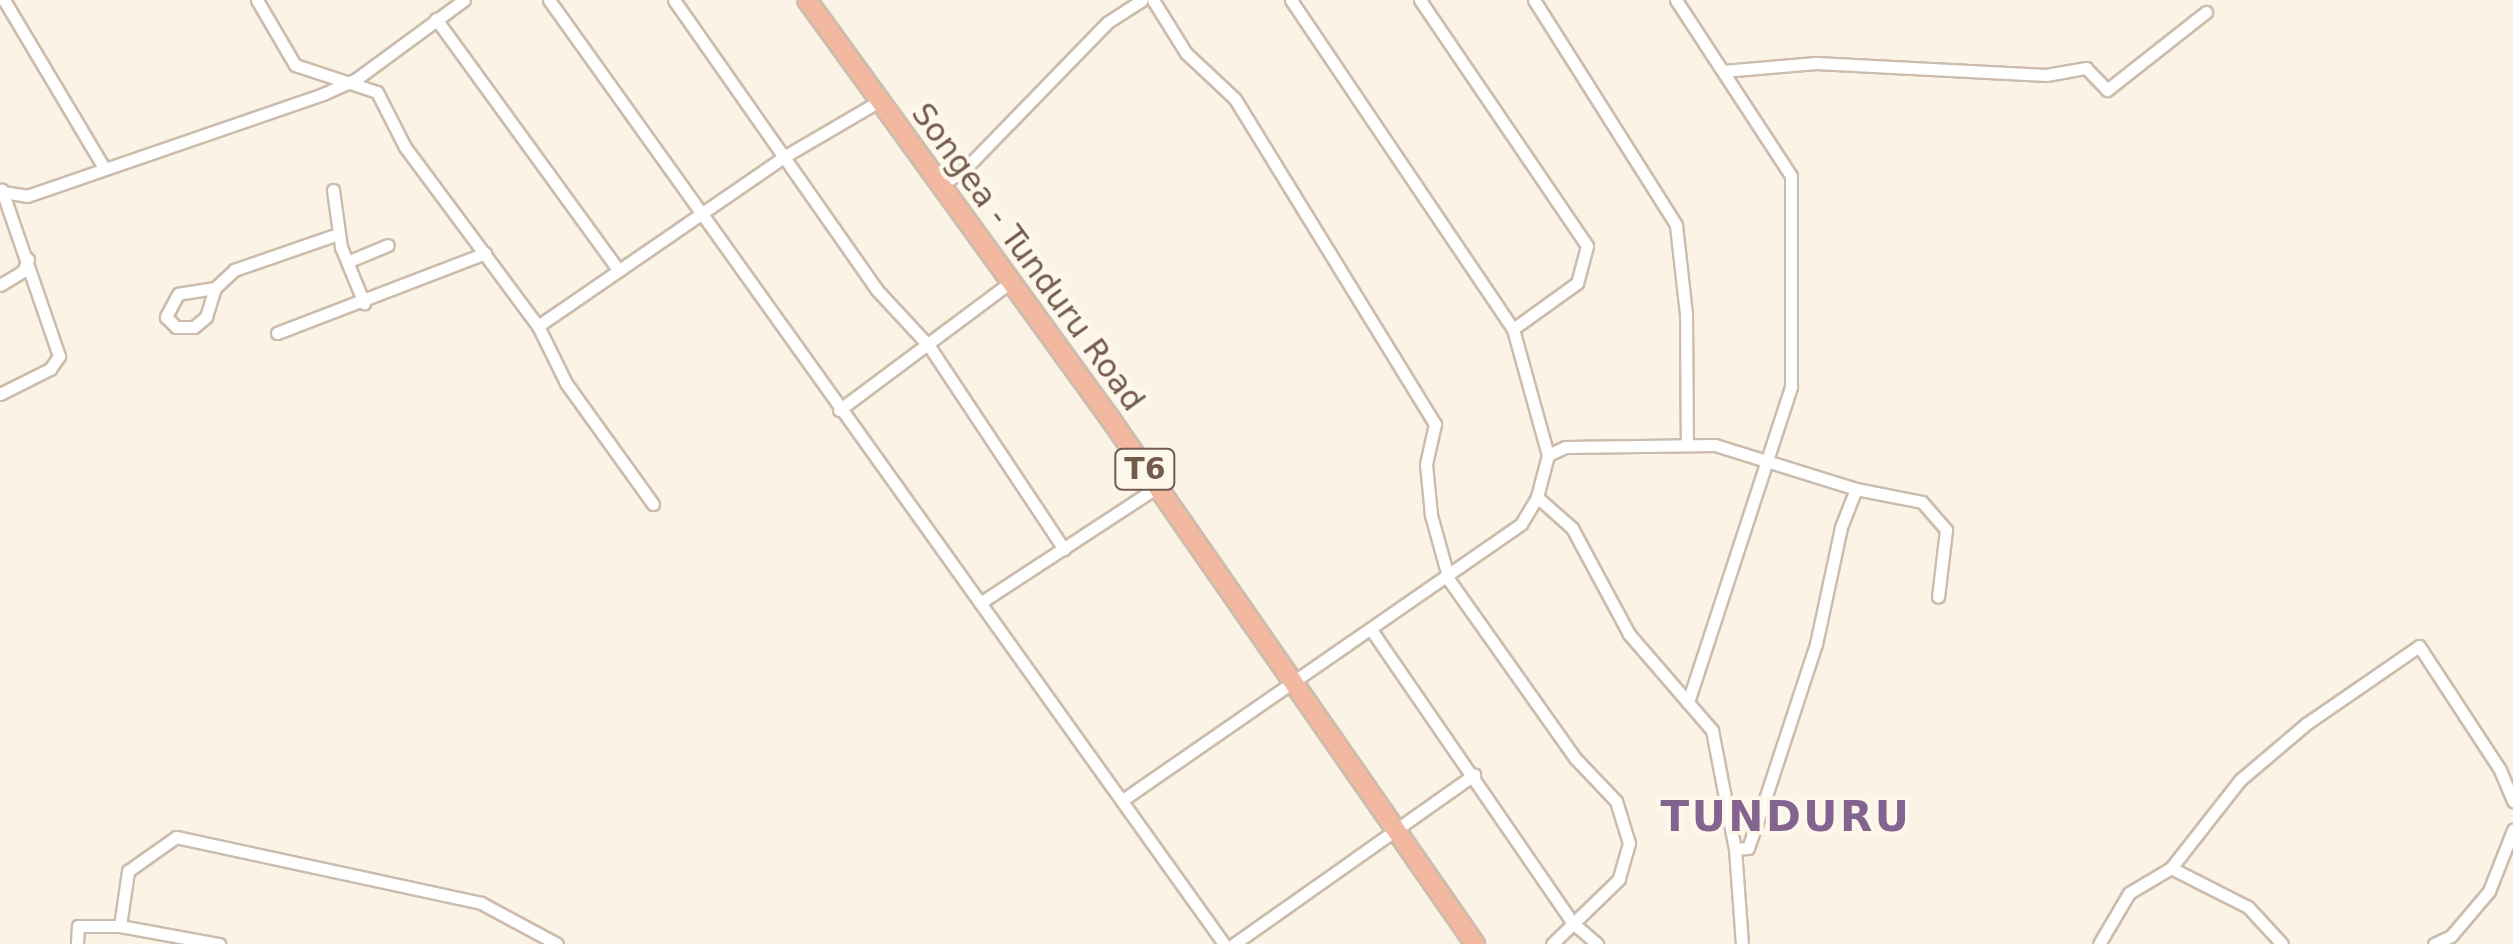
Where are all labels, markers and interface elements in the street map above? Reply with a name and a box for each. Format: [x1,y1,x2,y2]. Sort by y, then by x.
street label: Songea - Tunduru Road [903,95,1153,419]
road number: T6 [1112,444,1178,494]
district label: TUNDURU [1661,792,1911,842]

